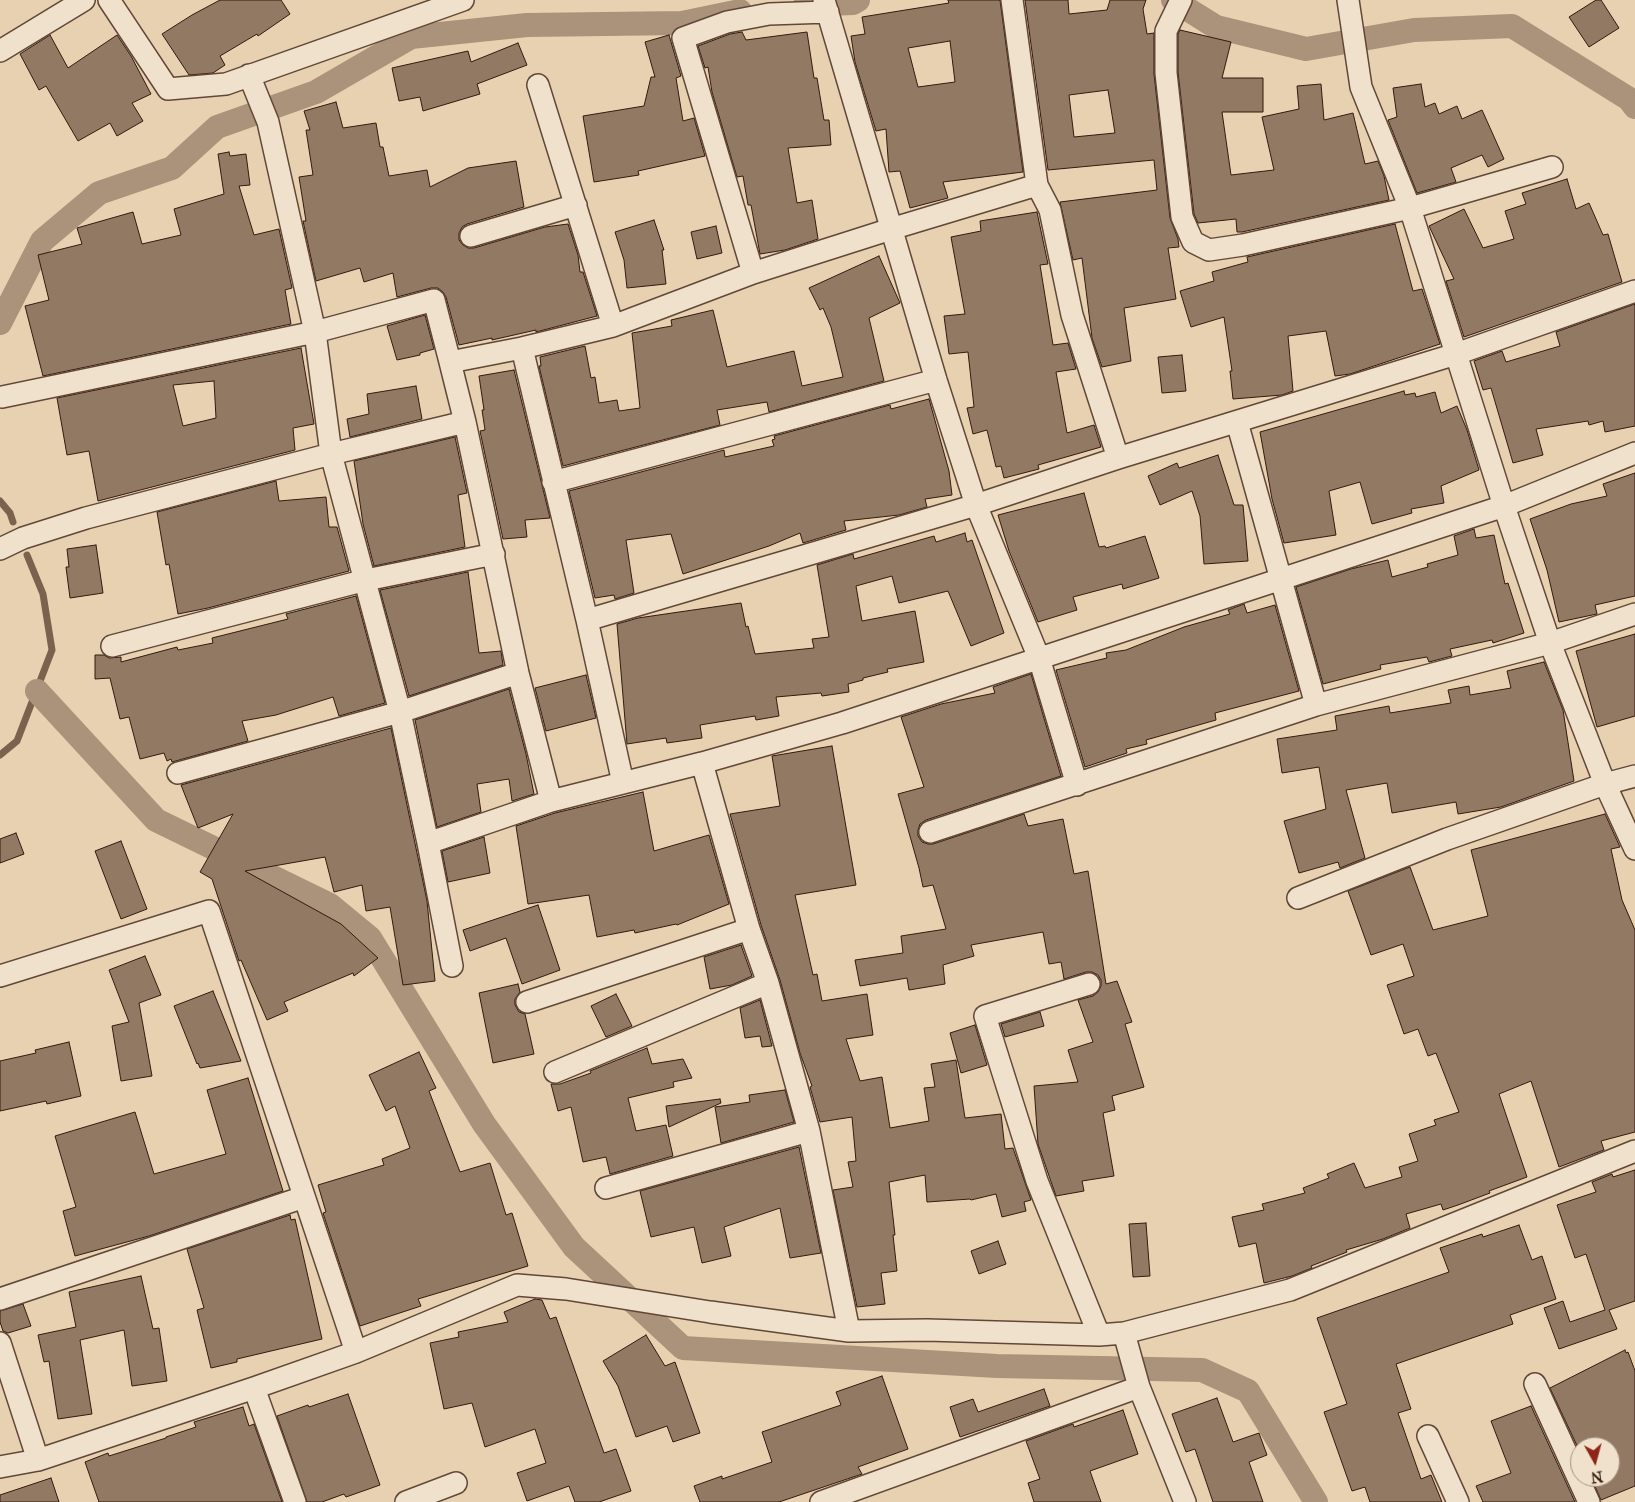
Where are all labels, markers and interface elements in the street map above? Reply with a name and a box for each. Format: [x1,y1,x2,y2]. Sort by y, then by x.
north arrow [1570,1437,1620,1487]
text: N [1590,1467,1604,1486]

